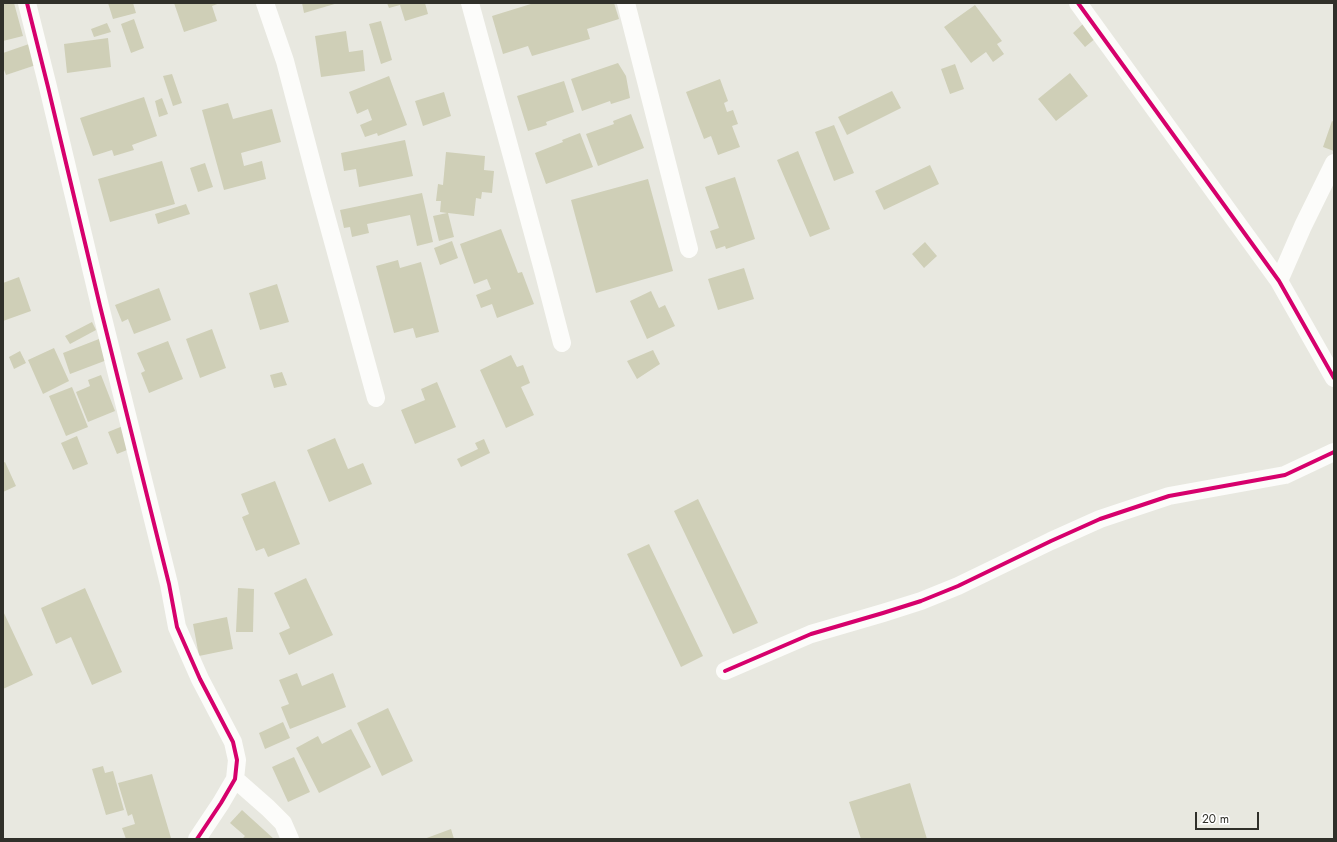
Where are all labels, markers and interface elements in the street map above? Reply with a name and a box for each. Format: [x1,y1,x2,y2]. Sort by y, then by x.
scale bar [1197,804,1261,830]
text: 20 m [1202,810,1229,828]

